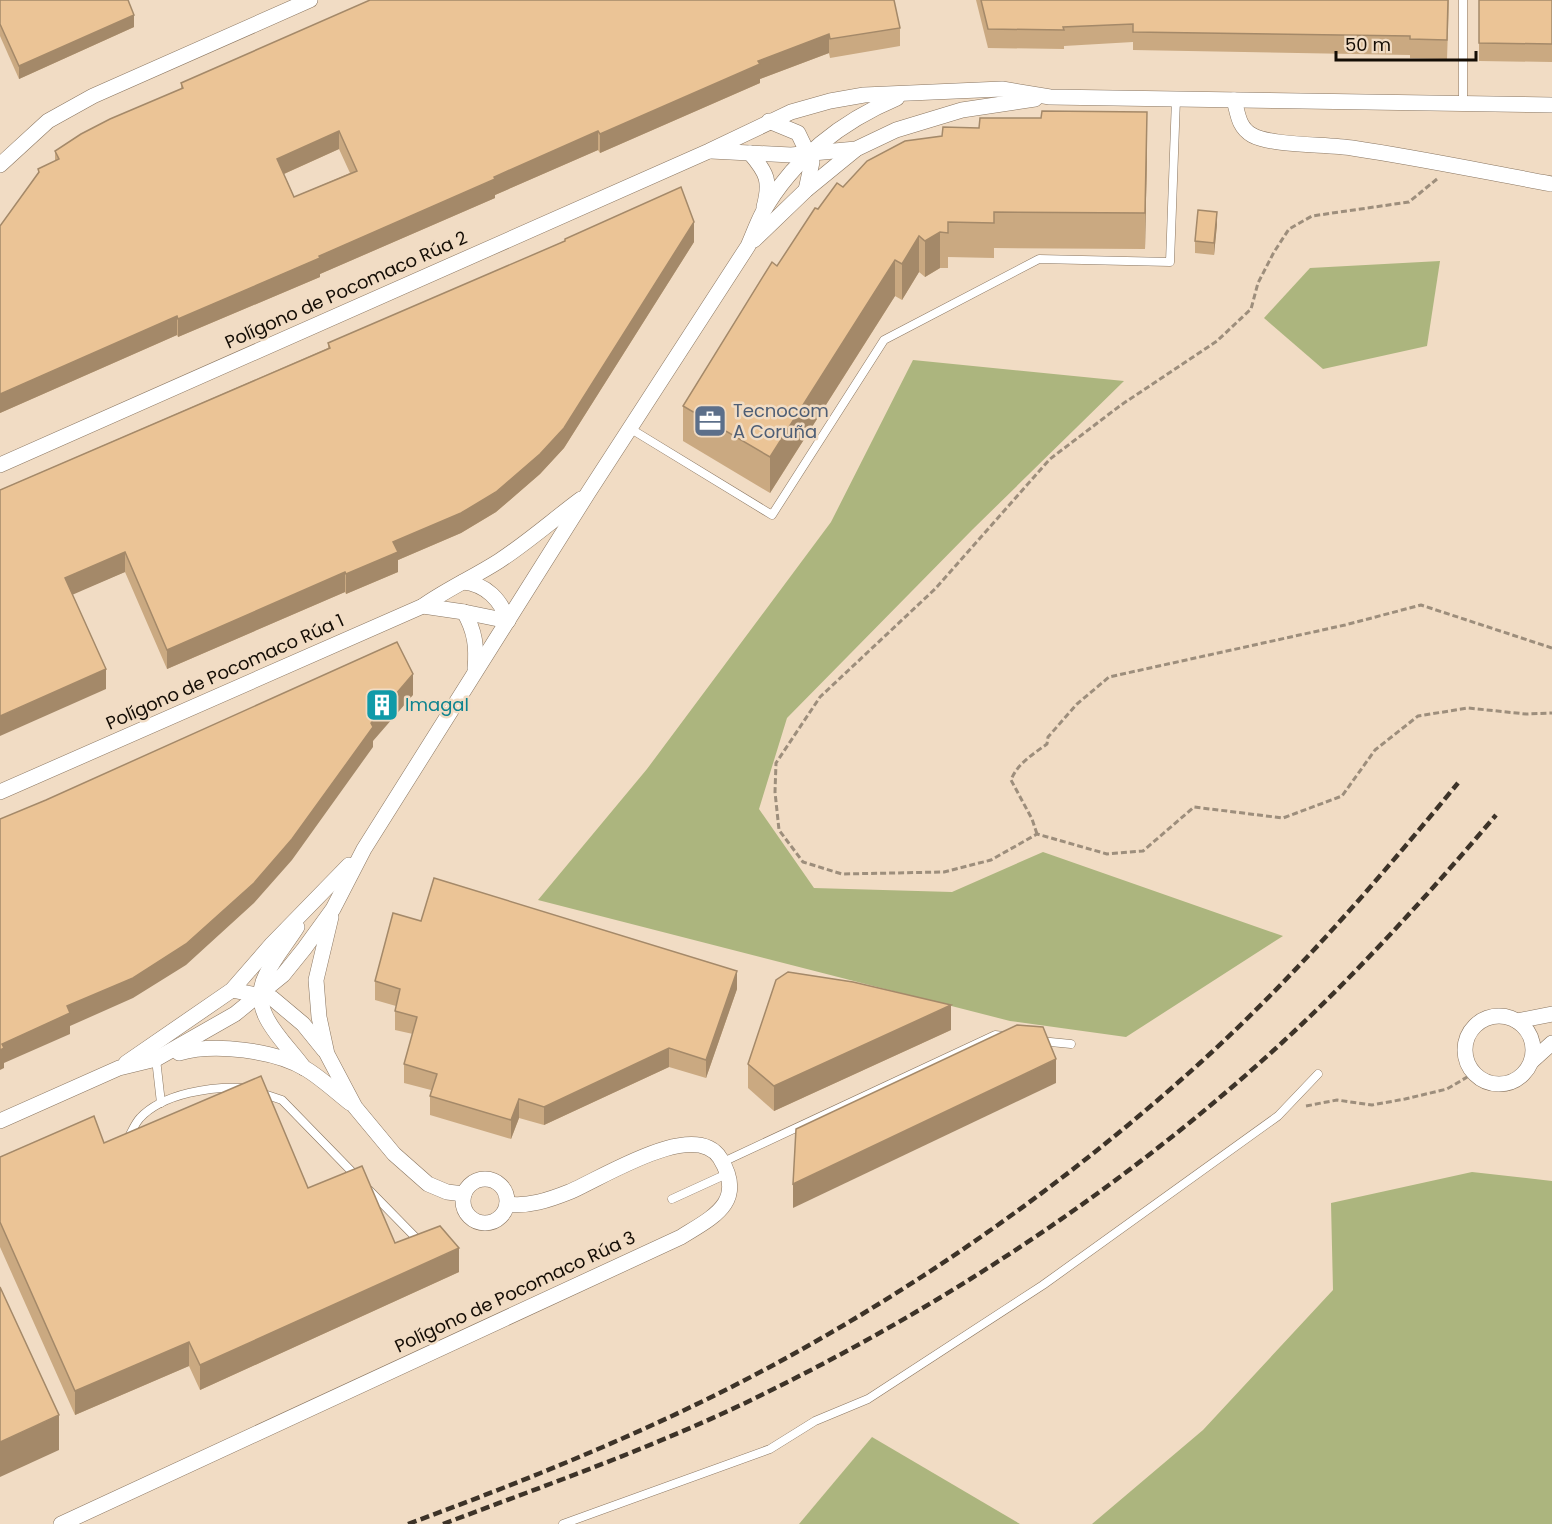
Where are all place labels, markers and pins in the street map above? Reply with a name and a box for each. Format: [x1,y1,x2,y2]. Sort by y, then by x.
place label: Tecnocom A Coruña [733,398,829,444]
office icon: Tecnocom A Coruña [692,403,728,439]
building icon: Imagal [364,687,400,723]
place label: Imagal [405,692,469,717]

